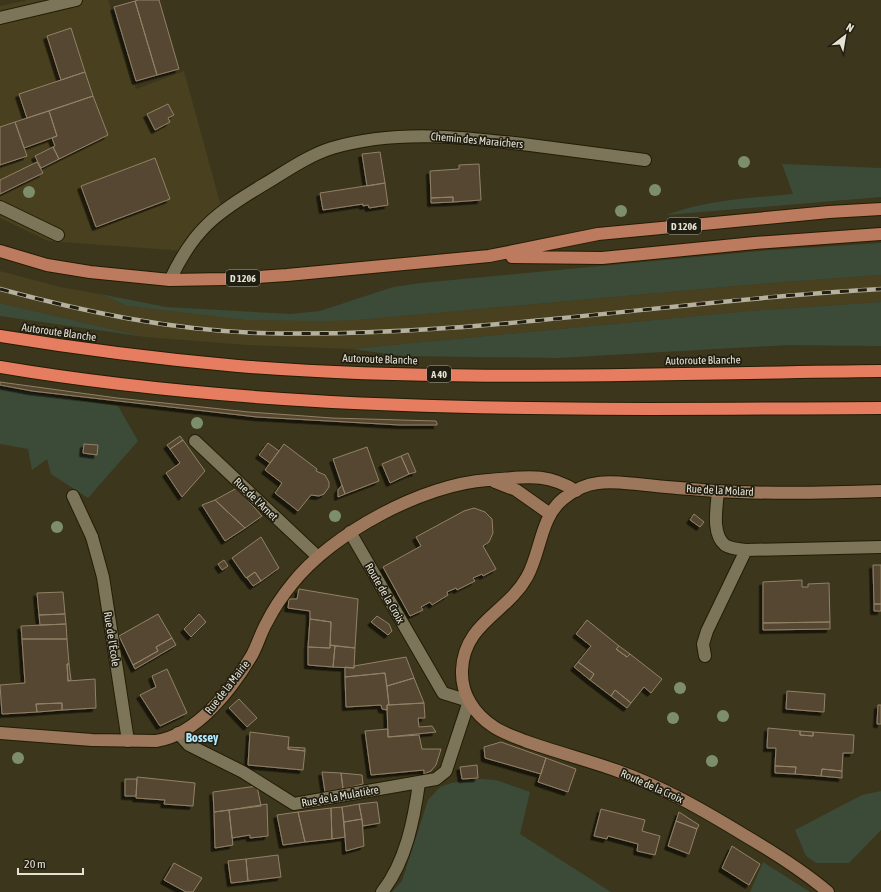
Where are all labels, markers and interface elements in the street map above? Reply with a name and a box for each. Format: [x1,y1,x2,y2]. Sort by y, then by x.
north arrow [825,16,865,56]
text: N [844,21,856,34]
street label: Chemin des Maraichers [430,130,524,150]
road number: D 1206 [667,218,701,234]
road number: D 1206 [226,270,260,286]
street label: Autoroute Blanche [21,321,97,343]
street label: Autoroute Blanche [342,352,418,366]
street label: Autoroute Blanche [665,353,741,367]
road number: A 40 [427,366,451,382]
street label: Rue de l'Arnet [232,475,280,523]
street label: Rue de la Molard [686,482,754,498]
street label: Route de la Croix [363,561,407,626]
street label: Rue de l'École [102,611,122,667]
street label: Rue de la Mairie [202,658,252,716]
district label: Bossey [186,730,219,745]
street label: Route de la Croix [619,767,686,805]
street label: Rue de la Mulatière [300,783,380,809]
scale bar [18,850,83,876]
text: 20 m [24,857,46,871]

